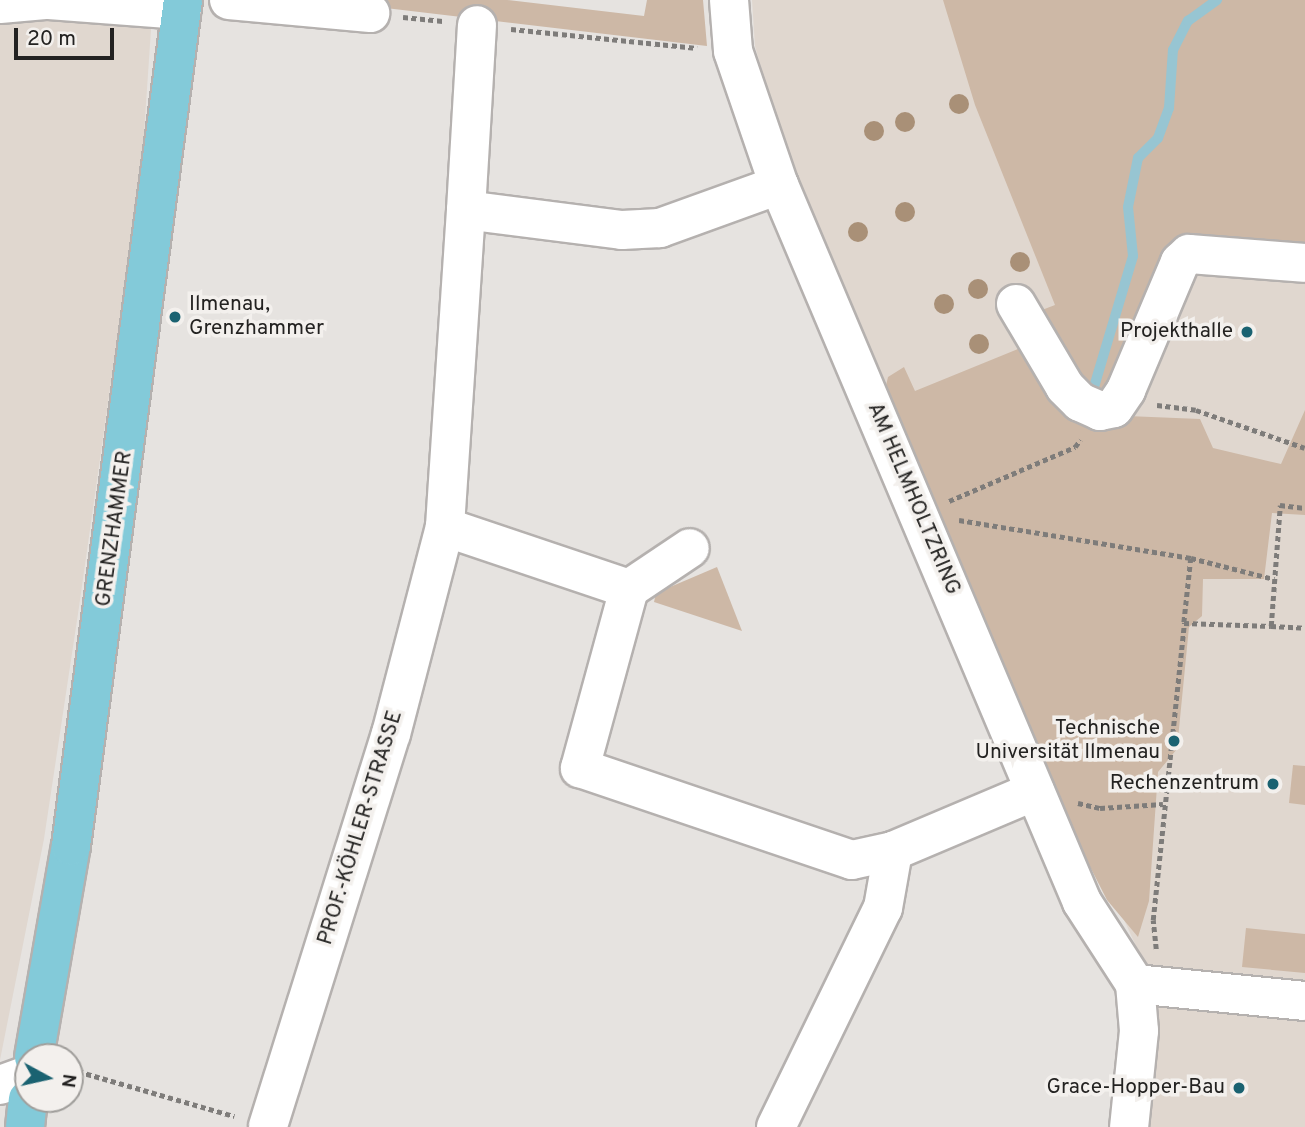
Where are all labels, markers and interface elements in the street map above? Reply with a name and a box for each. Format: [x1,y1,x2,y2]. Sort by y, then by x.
scale bar [18,14,117,58]
text: 20 m [27,26,76,53]
place label: Ilmenau, Grenzhammer [189,292,324,342]
marker: Ilmenau, Grenzhammer [167,309,183,325]
place label: Projekthalle [1120,319,1233,345]
marker: Projekthalle [1239,324,1255,340]
street label: AM HELMHOLTZRING [861,399,965,599]
street label: GRENZHAMMER [92,450,138,608]
street label: PROF.-KÖHLER-STRASSE [313,708,409,948]
place label: Technische Universität Ilmenau [976,716,1160,766]
marker: Technische Universität Ilmenau [1166,733,1182,749]
place label: Rechenzentrum [1110,771,1259,797]
marker: Rechenzentrum [1265,776,1281,792]
north arrow [14,1043,84,1113]
text: N [55,1072,81,1089]
place label: Grace-Hopper-Bau [1047,1075,1225,1101]
marker: Grace-Hopper-Bau [1231,1080,1247,1096]

